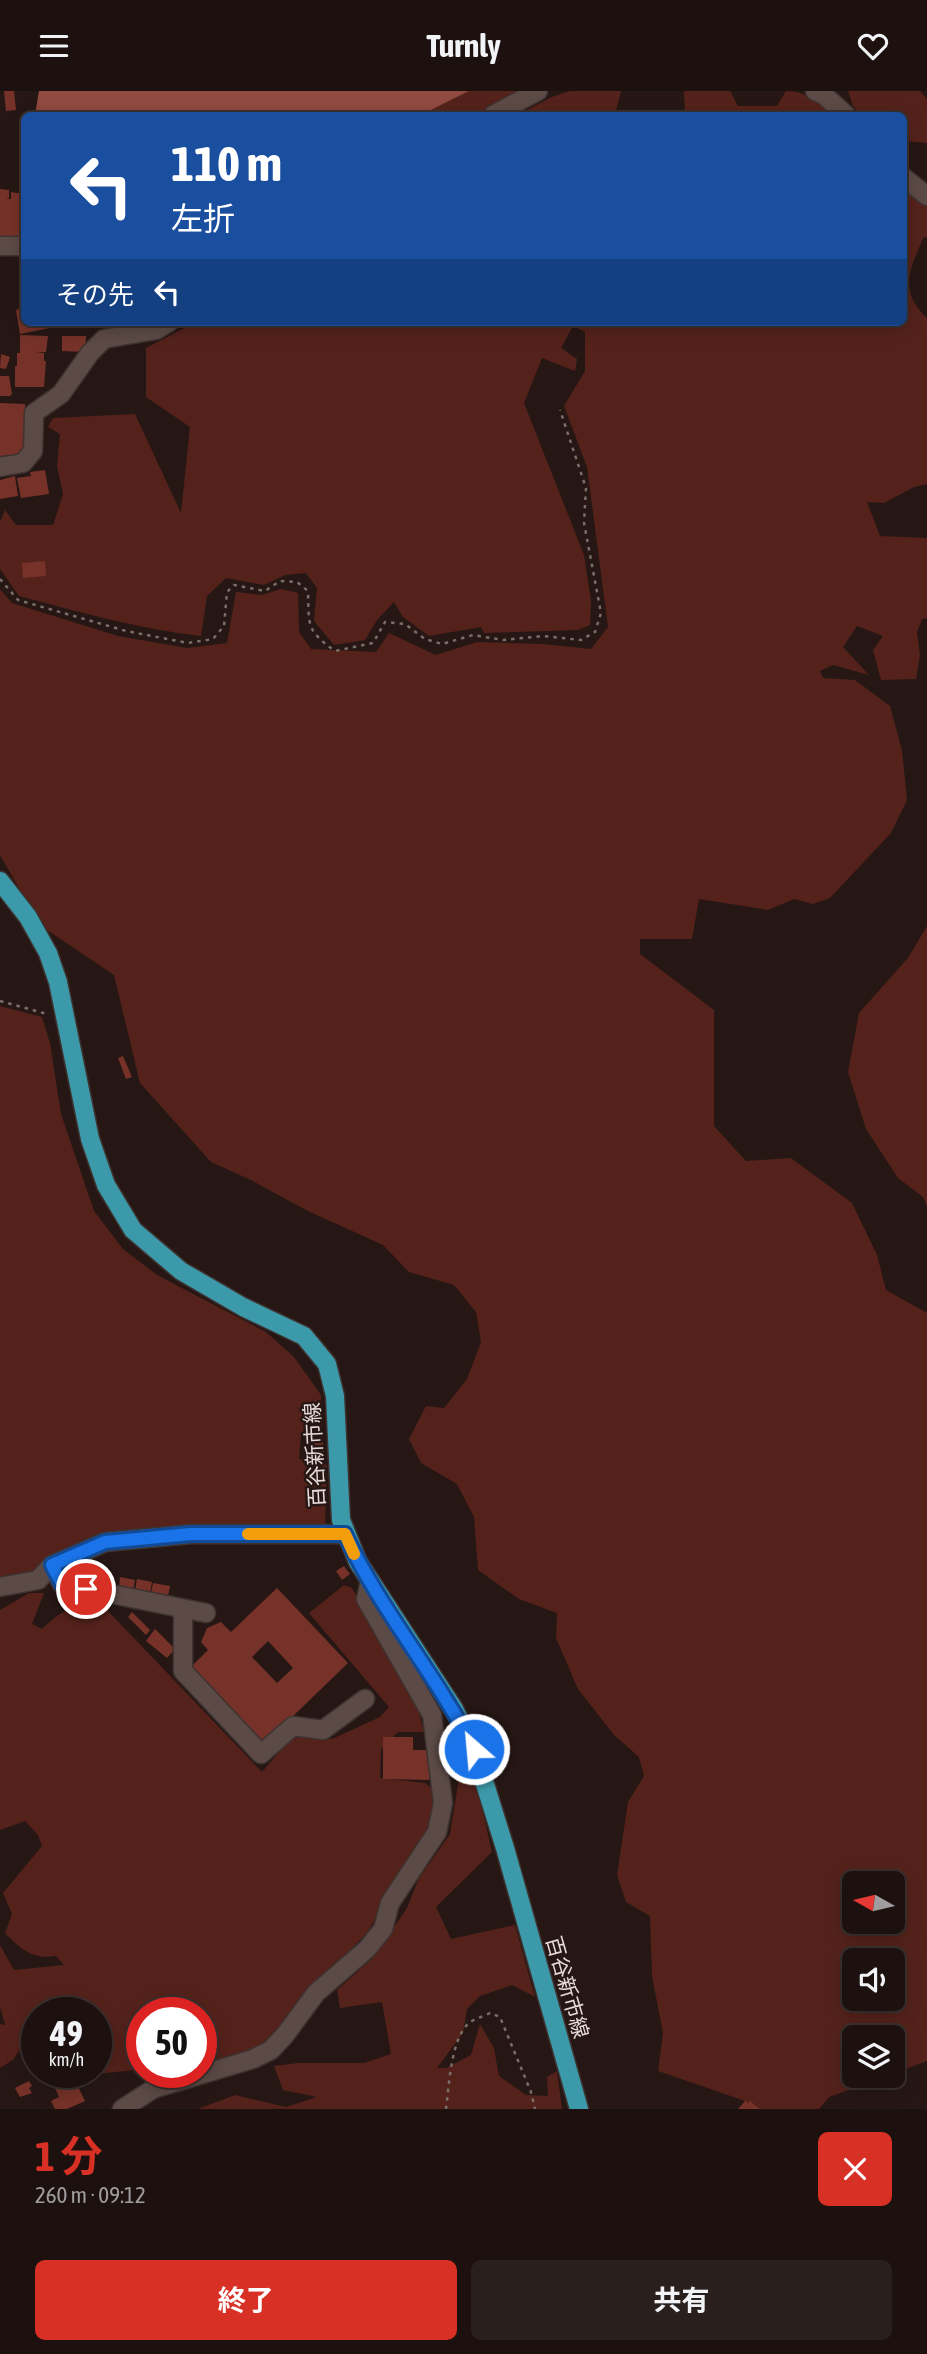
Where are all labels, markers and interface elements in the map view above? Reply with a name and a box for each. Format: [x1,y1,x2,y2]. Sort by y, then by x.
icon: menu [35,27,73,65]
text: Turnly [426,27,501,64]
icon: heart [854,27,892,65]
text: 110 m [171,135,282,191]
icon: left [56,140,147,231]
text: 左折 [171,200,235,237]
icon: left [148,273,186,311]
text: その先 [56,280,134,310]
street label: 百谷新市線 [299,1402,329,1508]
pin [56,1559,116,1619]
icon: arrive [67,1570,105,1608]
position arrow [437,1712,511,1786]
north arrow [842,1871,905,1934]
map controls [842,1871,905,2088]
street label: 百谷新市線 [542,1933,594,2041]
button: sound [842,1948,905,2011]
speed limit sign: 50 [126,1997,217,2088]
text: 49 [50,2013,83,2053]
button: layers [842,2025,905,2088]
text: km/h [49,2049,84,2070]
text: 1 分 [35,2132,103,2180]
button: close [818,2132,892,2206]
text: 260 m · 09:12 [35,2182,146,2208]
button: 終了 [35,2260,457,2340]
button: 共有 [471,2260,892,2340]

